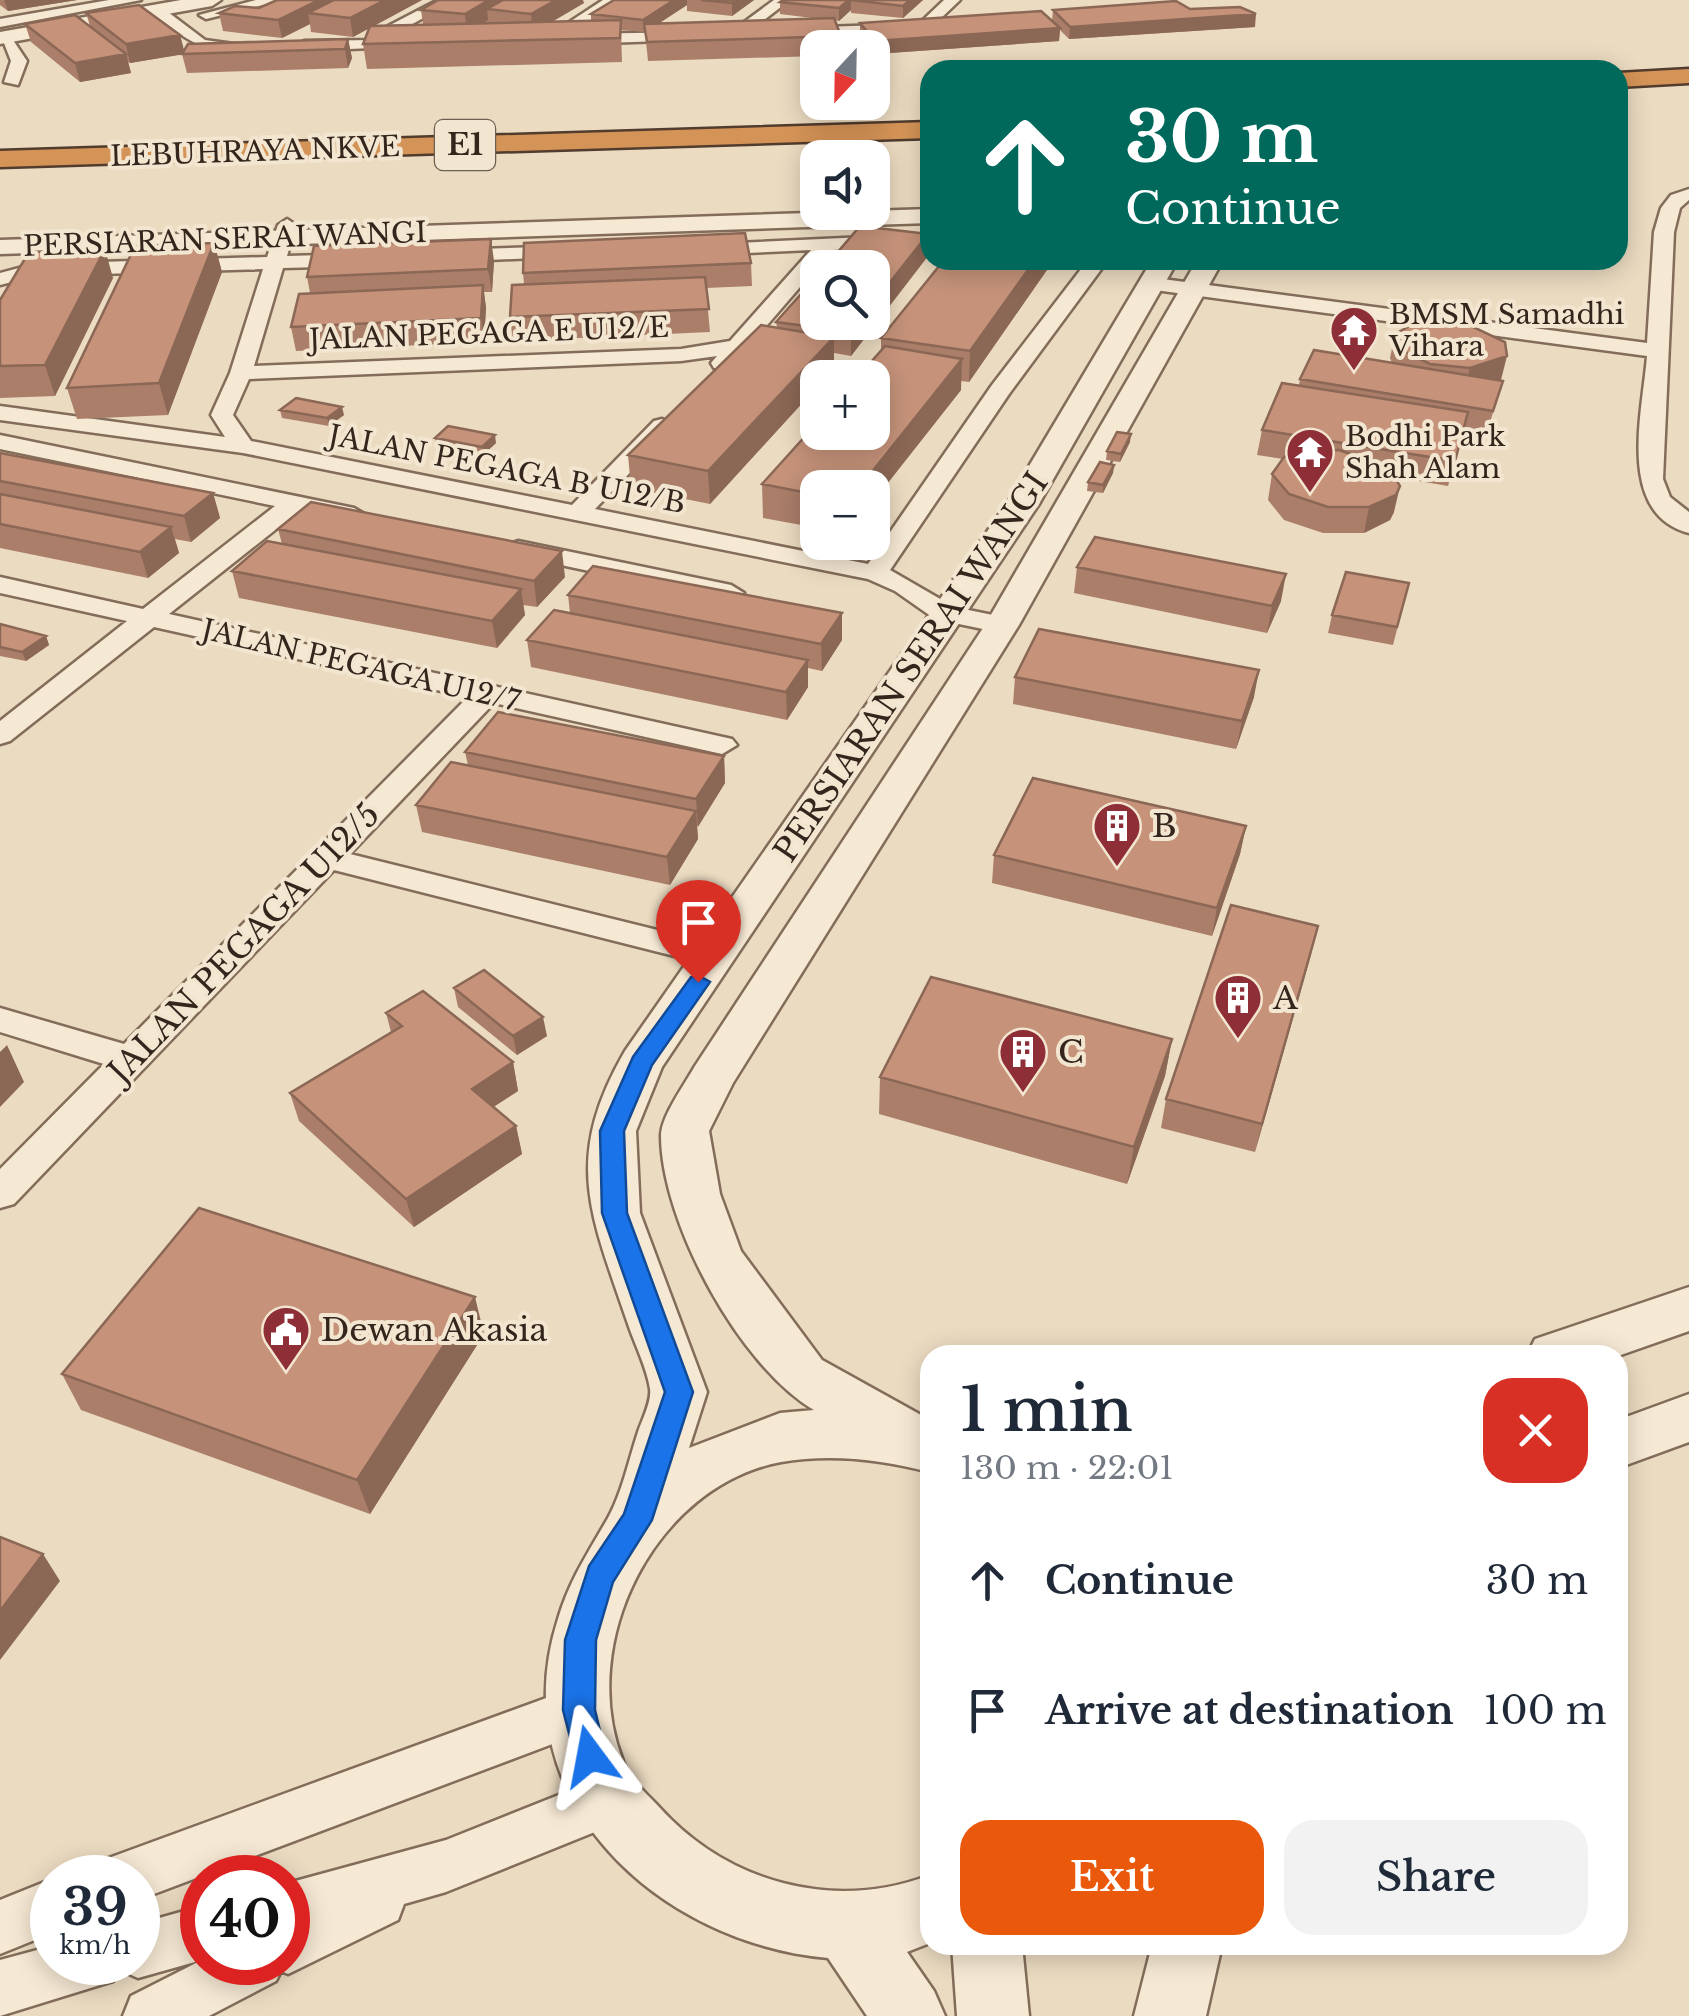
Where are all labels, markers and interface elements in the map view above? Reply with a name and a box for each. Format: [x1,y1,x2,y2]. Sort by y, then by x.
north arrow [800,30,890,120]
map controls [800,30,890,560]
text: 30 m [1125,94,1318,181]
icon: ahead [960,100,1090,230]
road number: E1 [435,120,495,170]
street label: LEBUHRAYA NKVE [110,129,401,174]
button: sound [800,140,890,230]
text: Continue [1125,180,1341,236]
street label: PERSIARAN SERAI WANGI [23,215,427,264]
button: search [800,250,890,340]
place label: BMSM Samadhi Vihara [1388,297,1624,364]
temple icon: BMSM Samadhi Vihara [1328,304,1380,372]
street label: JALAN PEGAGA E U12/E [304,310,670,357]
button: + [800,360,890,450]
street label: JALAN PEGAGA B U12/B [322,417,688,521]
place label: Bodhi Park Shah Alam [1345,419,1506,486]
temple icon: Bodhi Park Shah Alam [1284,426,1336,494]
street label: PERSIARAN SERAI WANGI [765,464,1057,870]
button: − [800,470,890,560]
street label: JALAN PEGAGA U12/7 [194,611,524,719]
street label: JALAN PEGAGA U12/5 [97,795,388,1094]
building icon: B [1091,800,1143,868]
place label: B [1152,806,1177,846]
pin [656,880,741,983]
icon: arrive [671,895,726,950]
building icon: A [1212,972,1264,1040]
place label: A [1272,978,1299,1018]
building icon: C [997,1026,1049,1094]
place label: C [1058,1032,1084,1072]
public building icon: Dewan Akasia [260,1304,312,1372]
place label: Dewan Akasia [321,1310,547,1350]
text: 1 min [960,1373,1133,1447]
button: close [1483,1378,1588,1483]
text: 130 m · 22:01 [960,1448,1174,1488]
icon: ahead [960,1553,1015,1608]
text: Continue [1045,1557,1234,1604]
text: 30 m [1486,1557,1588,1604]
icon: arrive [960,1683,1015,1738]
text: Arrive at destination [1045,1687,1454,1734]
text: 100 m [1484,1687,1606,1734]
position arrow [538,1704,642,1808]
button: Exit [960,1820,1264,1935]
button: Share [1284,1820,1588,1935]
speed limit sign: 40 [180,1855,310,1985]
text: 39 [62,1876,128,1939]
text: km/h [60,1930,130,1961]

